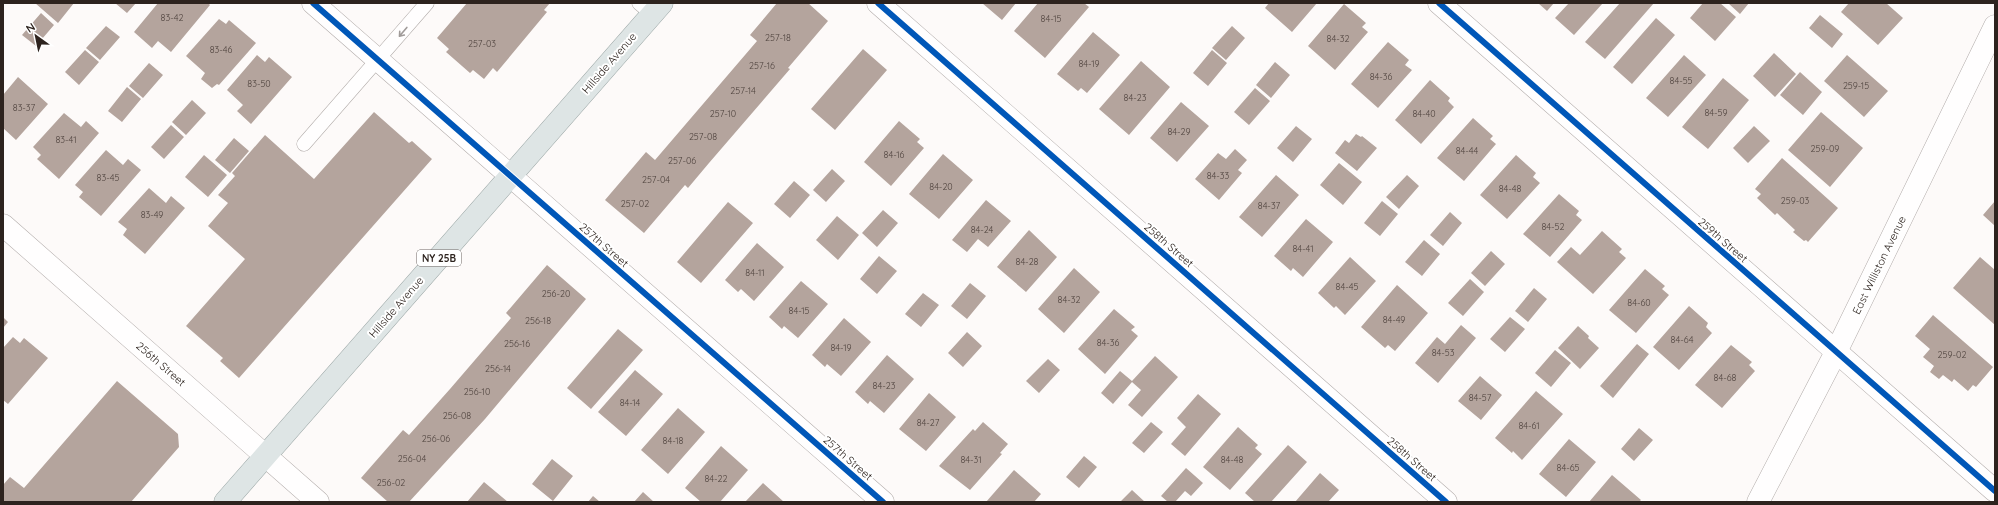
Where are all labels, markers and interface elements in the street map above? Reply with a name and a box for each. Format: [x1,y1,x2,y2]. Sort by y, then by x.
house number: 83-42 [161,12,183,23]
house number: 84-15 [1041,13,1062,24]
north arrow [16,16,56,56]
text: N [23,20,38,36]
one-way arrow [398,26,407,37]
street label: Hillside Avenue [579,30,639,96]
house number: 257-18 [765,32,791,43]
house number: 84-32 [1327,33,1349,44]
house number: 257-03 [468,38,496,49]
house number: 83-46 [210,44,232,55]
house number: 84-19 [1078,58,1100,69]
house number: 257-16 [749,60,775,71]
house number: 84-36 [1370,71,1392,82]
house number: 84-55 [1670,75,1693,86]
house number: 83-50 [247,78,271,89]
house number: 259-15 [1843,80,1869,91]
house number: 257-14 [730,85,756,96]
house number: 84-23 [1124,92,1147,103]
house number: 83-37 [13,102,36,113]
house number: 84-59 [1704,107,1728,118]
house number: 257-10 [710,108,736,119]
house number: 84-40 [1412,108,1436,119]
house number: 84-29 [1167,126,1191,137]
house number: 257-08 [689,131,717,142]
house number: 83-41 [55,134,77,145]
house number: 259-09 [1811,143,1839,154]
house number: 84-44 [1456,145,1479,156]
house number: 84-16 [884,149,905,160]
house number: 257-06 [668,155,696,166]
house number: 84-33 [1207,170,1230,181]
house number: 83-45 [97,172,119,183]
house number: 257-04 [642,174,670,185]
house number: 84-20 [929,181,953,192]
house number: 84-48 [1499,183,1521,194]
house number: 259-03 [1781,195,1810,206]
house number: 257-02 [621,198,649,209]
house number: 84-37 [1258,200,1281,211]
house number: 83-49 [141,209,163,220]
street label: East Williston Avenue [1849,214,1909,316]
street label: 259th Street [1695,215,1751,266]
street label: 257th Street [576,220,632,270]
street label: 258th Street [1141,220,1197,270]
house number: 84-52 [1541,221,1565,232]
house number: 84-24 [971,224,994,235]
house number: 84-41 [1292,243,1314,254]
road number: NY 25B [417,250,461,266]
house number: 84-28 [1016,256,1039,267]
house number: 84-11 [745,267,765,278]
street label: Hillside Avenue [366,274,426,340]
house number: 84-45 [1336,281,1359,292]
house number: 256-20 [542,288,570,299]
house number: 84-32 [1058,294,1080,305]
house number: 84-60 [1627,297,1651,308]
house number: 84-15 [789,305,810,316]
house number: 84-49 [1383,314,1405,325]
house number: 256-18 [525,315,551,326]
house number: 84-64 [1671,334,1694,345]
house number: 84-36 [1097,337,1119,348]
house number: 256-16 [504,338,530,349]
street label: 256th Street [133,339,189,389]
house number: 84-19 [830,342,852,353]
house number: 84-53 [1432,347,1455,358]
house number: 259-02 [1938,349,1966,360]
house number: 256-14 [485,363,511,374]
house number: 84-68 [1714,372,1737,383]
house number: 84-23 [873,380,896,391]
house number: 256-10 [464,386,490,397]
house number: 84-57 [1469,392,1492,403]
house number: 84-14 [620,397,641,408]
house number: 256-08 [443,410,471,421]
house number: 84-27 [917,417,940,428]
house number: 84-61 [1518,420,1540,431]
house number: 256-06 [422,433,450,444]
street label: 257th Street [820,433,876,483]
street label: 258th Street [1384,434,1440,484]
house number: 84-18 [663,435,684,446]
house number: 256-04 [398,453,426,464]
house number: 84-31 [960,454,982,465]
house number: 84-48 [1221,454,1243,465]
house number: 84-65 [1557,462,1580,473]
house number: 84-22 [704,473,728,484]
house number: 256-02 [377,477,405,488]

